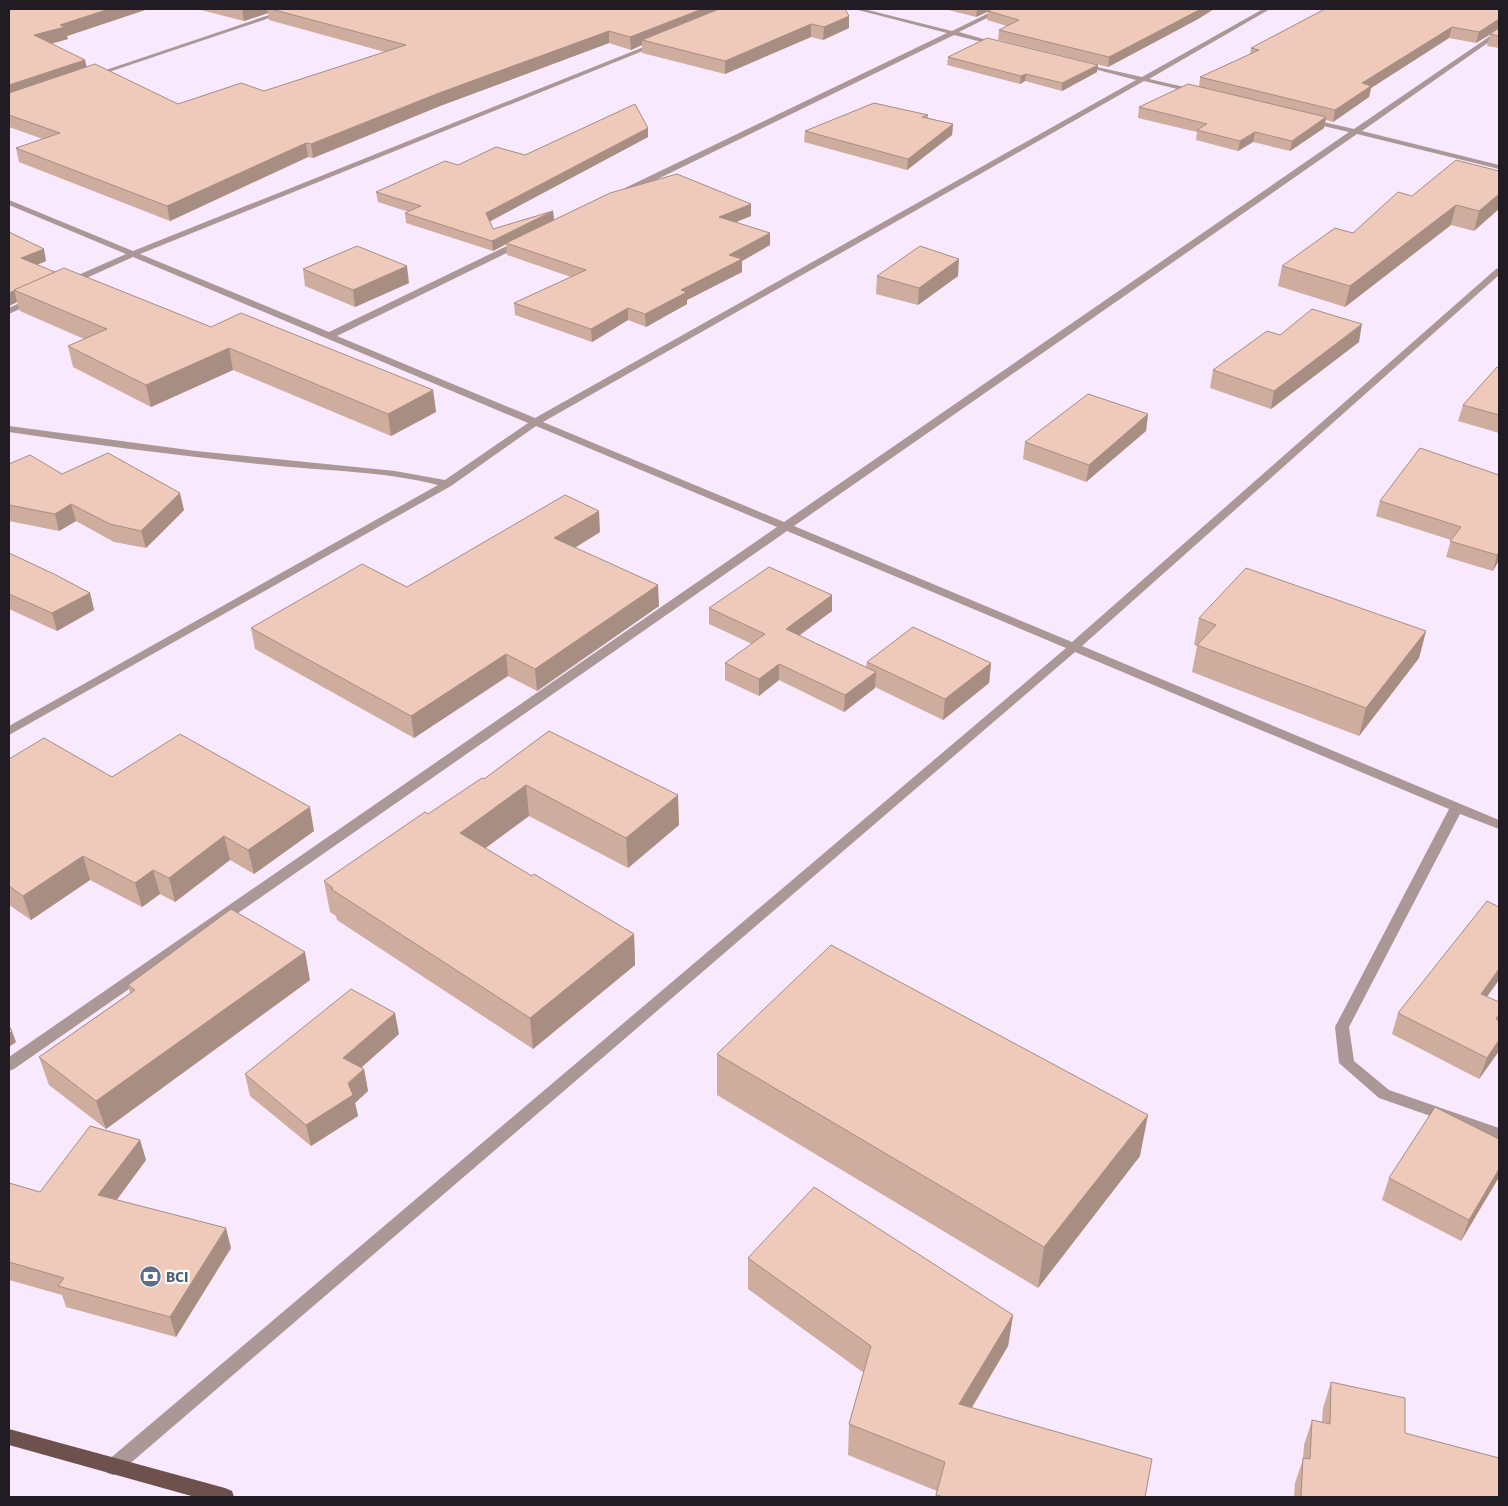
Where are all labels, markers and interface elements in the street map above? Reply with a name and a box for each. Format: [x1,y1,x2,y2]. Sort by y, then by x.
bank icon: BCI [138,1265,162,1289]
place label: BCI [166,1268,188,1286]

